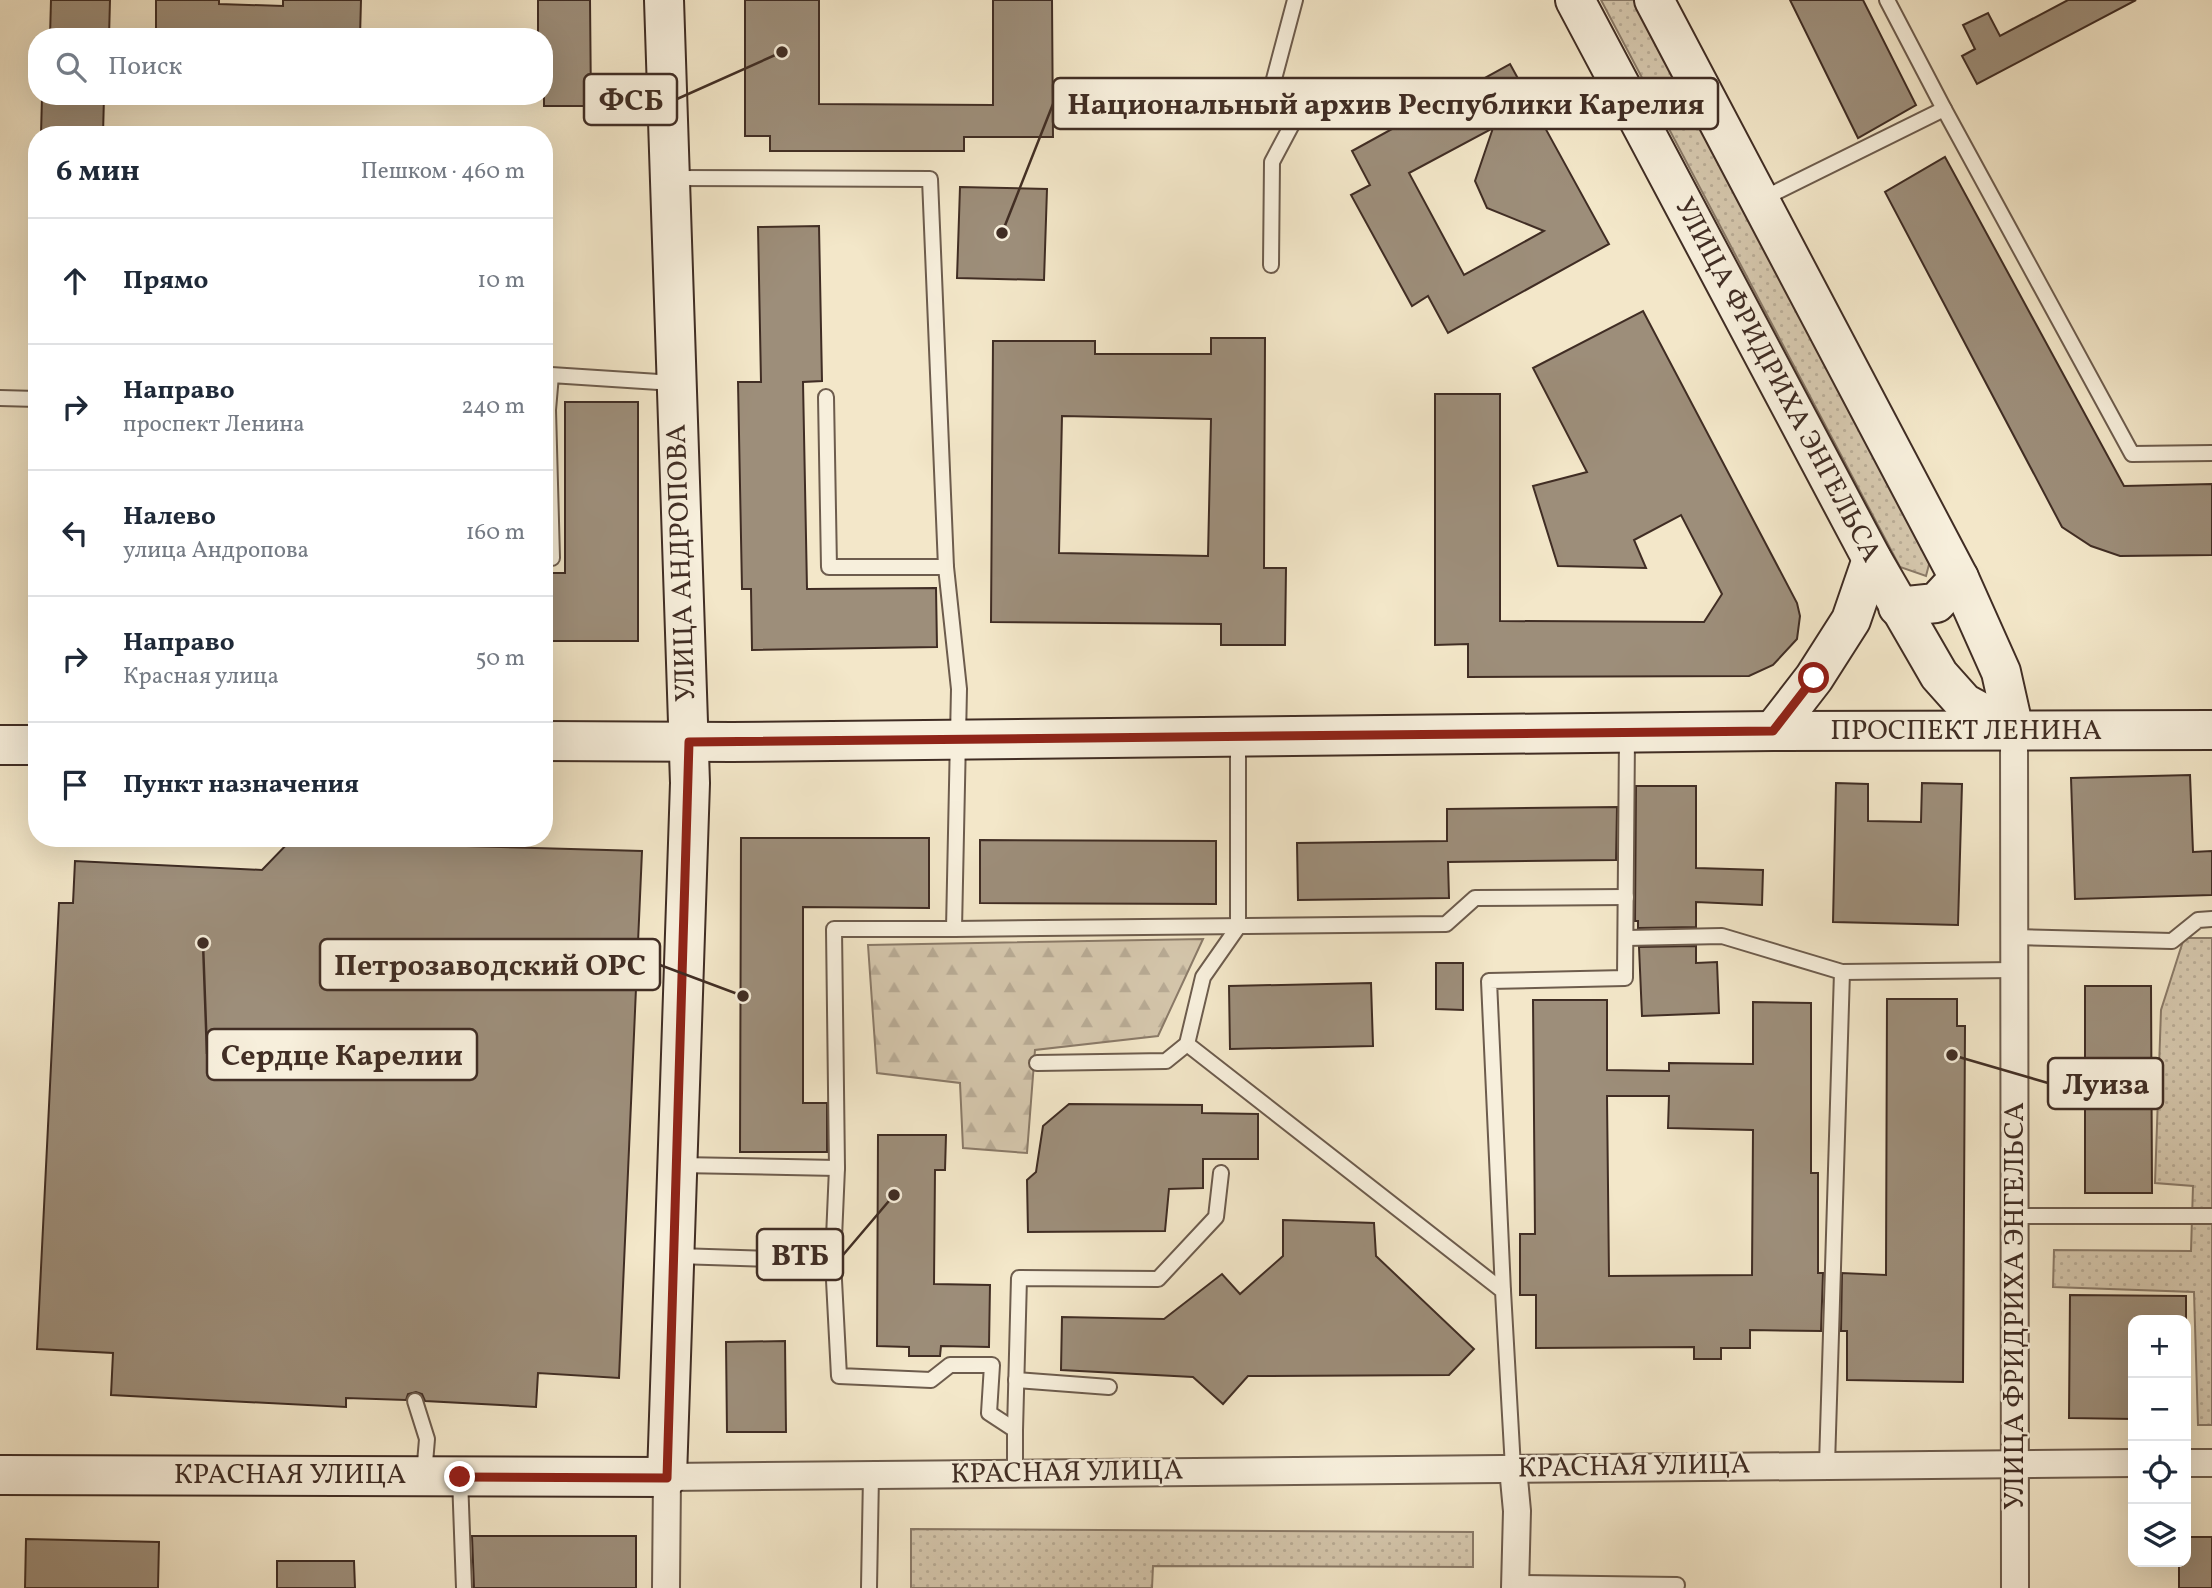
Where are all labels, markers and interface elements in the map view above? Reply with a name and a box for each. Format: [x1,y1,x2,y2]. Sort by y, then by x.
search box [28,28,553,105]
icon: search [52,48,90,86]
text: Поиск [108,49,182,85]
callout: ФСБ [584,74,677,125]
callout: Национальный архив Республики Карелия [1053,78,1718,129]
text: ФСБ [598,81,664,123]
text: Национальный архив Республики Карелия [1067,85,1705,127]
text: 6 мин [56,151,140,193]
text: Пешком · 460 m [361,156,525,188]
street label: УЛИЦА ФРИДРИХА ЭНГЕЛЬСА [1664,191,1890,569]
icon: ahead [56,262,94,300]
text: Прямо [123,263,208,299]
text: 10 m [477,265,525,297]
text: Направо [123,373,235,409]
icon: right [56,388,94,426]
text: 240 m [461,391,525,423]
text: проспект Ленина [123,409,305,441]
street label: УЛИЦА АНДРОПОВА [658,423,706,703]
text: Налево [123,499,216,535]
icon: left [56,514,94,552]
text: 160 m [466,517,525,549]
text: улица Андропова [123,535,309,567]
text: Направо [123,625,235,661]
icon: right [56,640,94,678]
text: 50 m [476,643,525,675]
text: Красная улица [123,661,279,693]
route start [1798,662,1829,693]
street label: ПРОСПЕКТ ЛЕНИНА [1830,712,2102,751]
icon: arrive [56,766,94,804]
text: Пункт назначения [123,767,359,803]
callout: Петрозаводский ОРС [320,939,660,990]
text: Петрозаводский ОРС [334,946,646,988]
callout: Сердце Карелии [207,1029,477,1080]
text: Сердце Карелии [221,1036,463,1078]
callout: Луиза [2048,1058,2163,1109]
text: Луиза [2062,1065,2150,1107]
street label: УЛИЦА ФРИДРИХА ЭНГЕЛЬСА [1996,1102,2035,1510]
callout: ВТБ [757,1229,843,1280]
text: ВТБ [771,1236,829,1278]
map controls [2128,1315,2191,1567]
button: + [2128,1315,2191,1378]
button: − [2128,1378,2191,1441]
button: locate [2128,1441,2191,1504]
street label: КРАСНАЯ УЛИЦА [1517,1445,1751,1489]
street label: КРАСНАЯ УЛИЦА [950,1451,1184,1495]
street label: КРАСНАЯ УЛИЦА [174,1456,407,1495]
route end [444,1461,475,1492]
button: layers [2128,1504,2191,1567]

